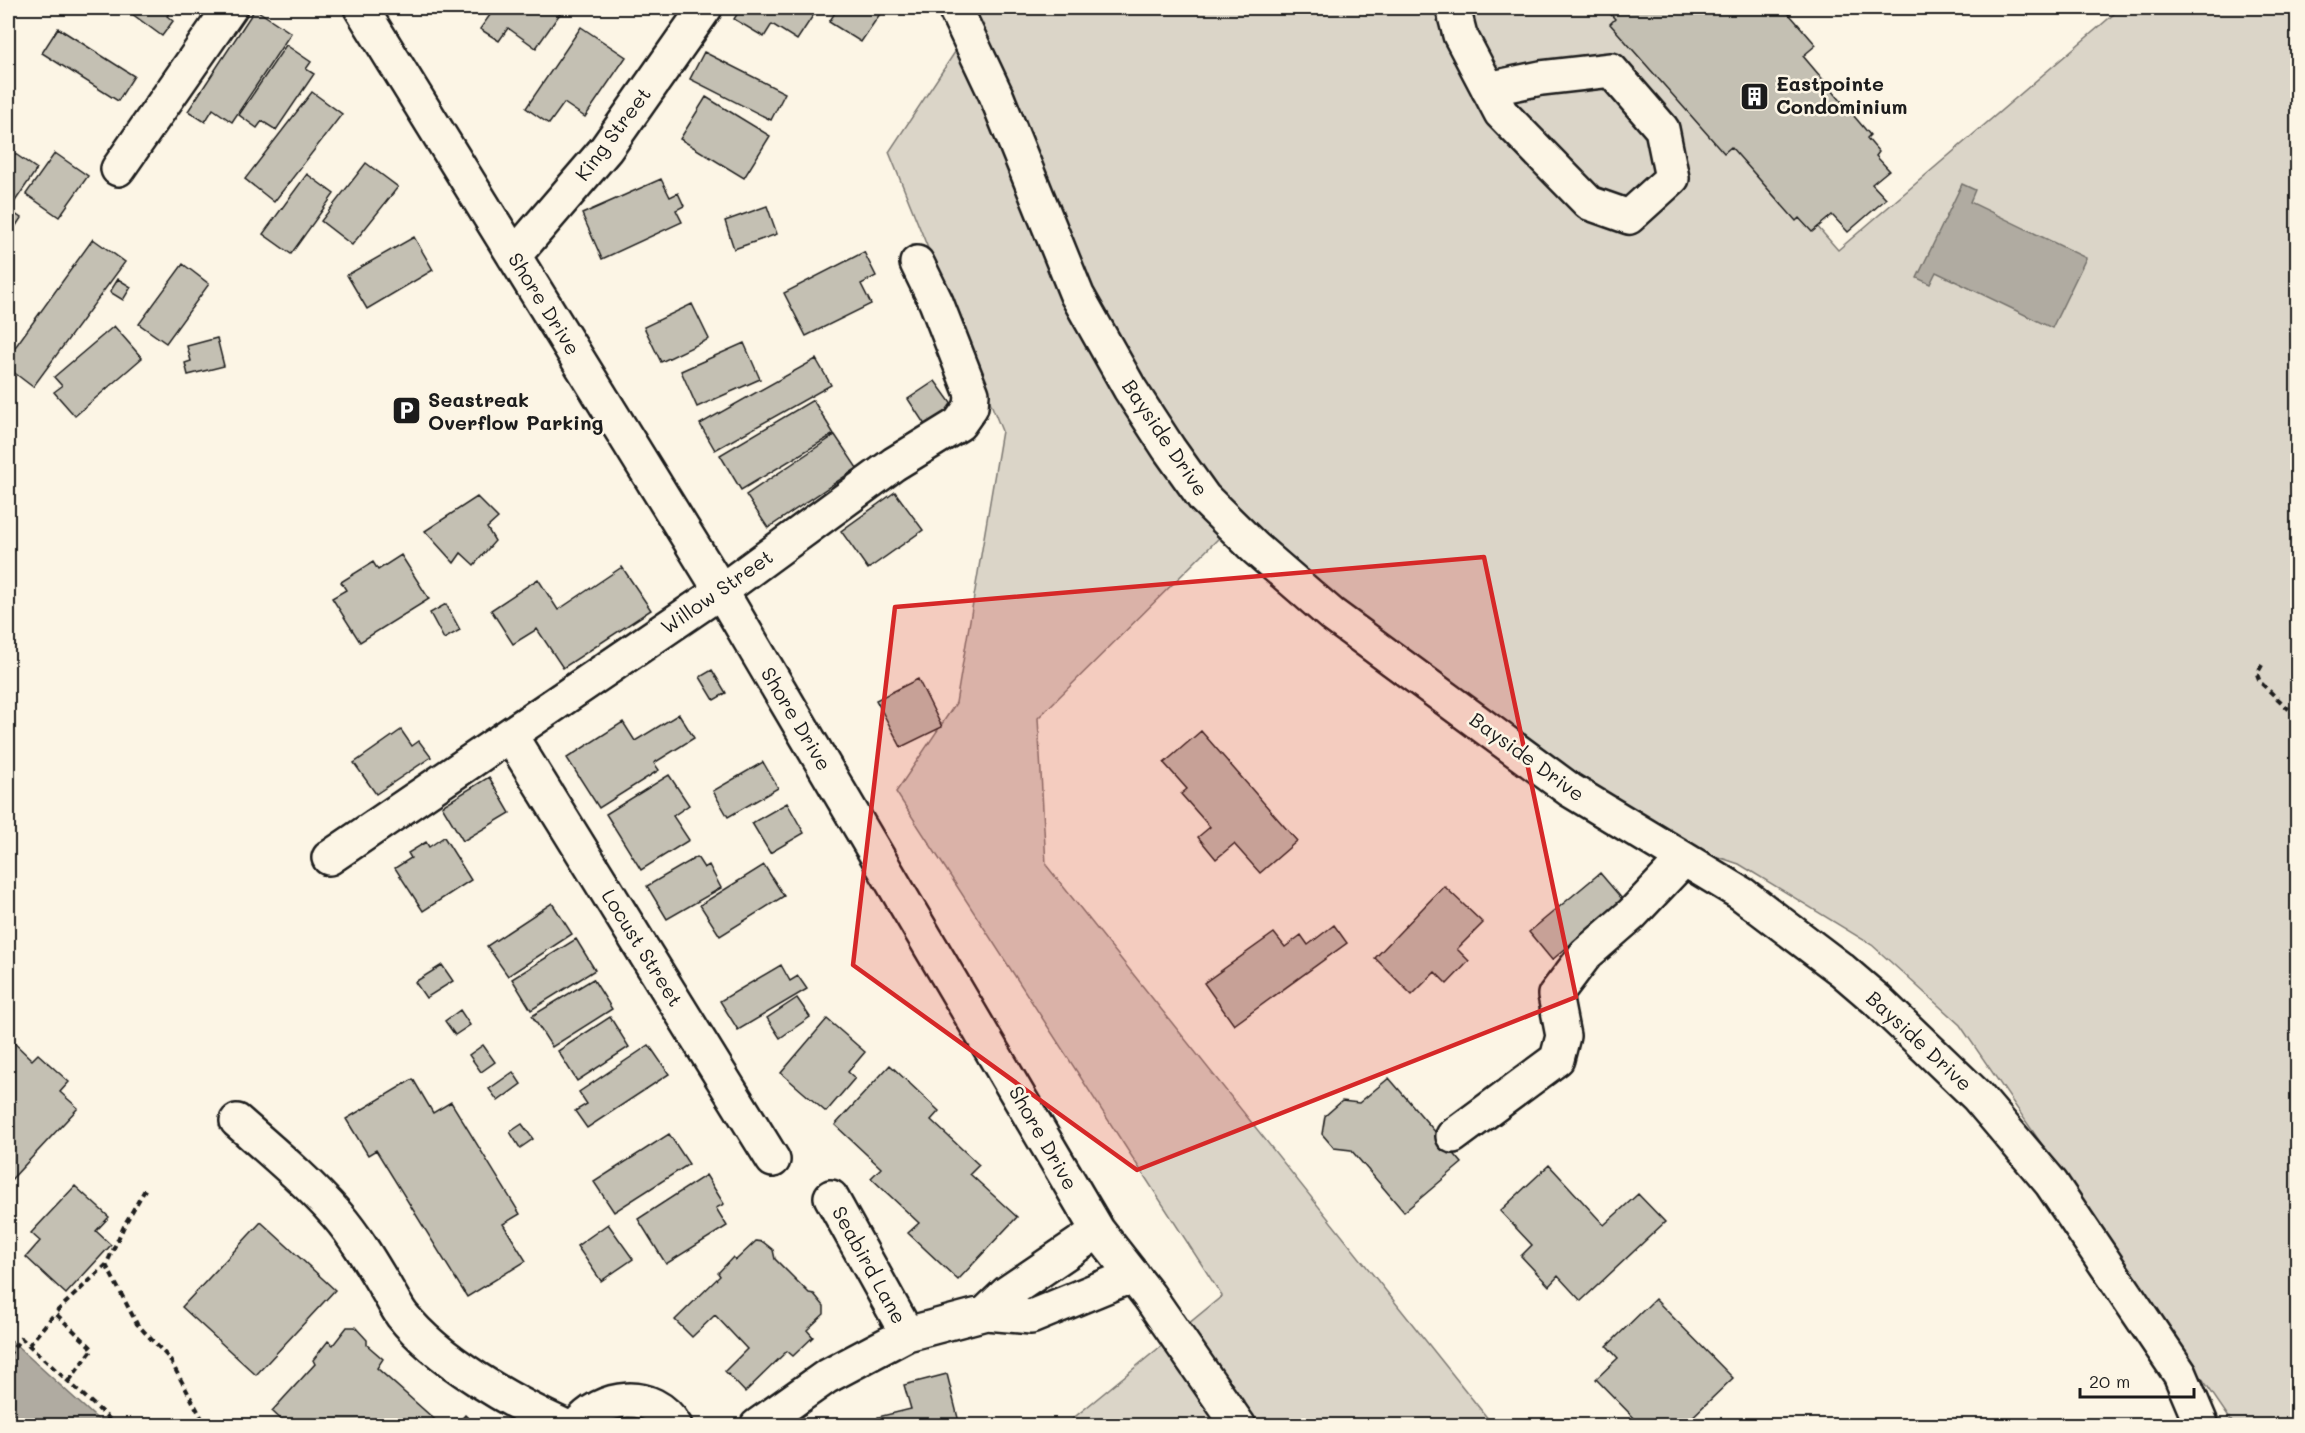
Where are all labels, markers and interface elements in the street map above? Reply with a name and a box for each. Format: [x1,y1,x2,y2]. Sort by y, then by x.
place label: Eastpointe Condominium [1776,70,1907,119]
building icon: Eastpointe Condominium [1739,80,1771,112]
street label: King Street [568,81,656,186]
street label: Shore Drive [503,247,587,360]
street label: Bayside Drive [1117,374,1214,501]
place label: Seastreak Overflow Parking [428,386,603,435]
parking icon: Seastreak Overflow Parking [391,395,423,427]
street label: Willow Street [655,543,778,639]
street label: Shore Drive [756,662,838,775]
street label: Bayside Drive [1465,706,1590,807]
street label: Locust Street [596,884,689,1011]
street label: Bayside Drive [1861,985,1978,1096]
street label: Shore Drive [1004,1081,1084,1194]
street label: Seabird Lane [827,1201,913,1328]
scale bar [2080,1361,2194,1399]
text: 20 m [2089,1369,2130,1393]

